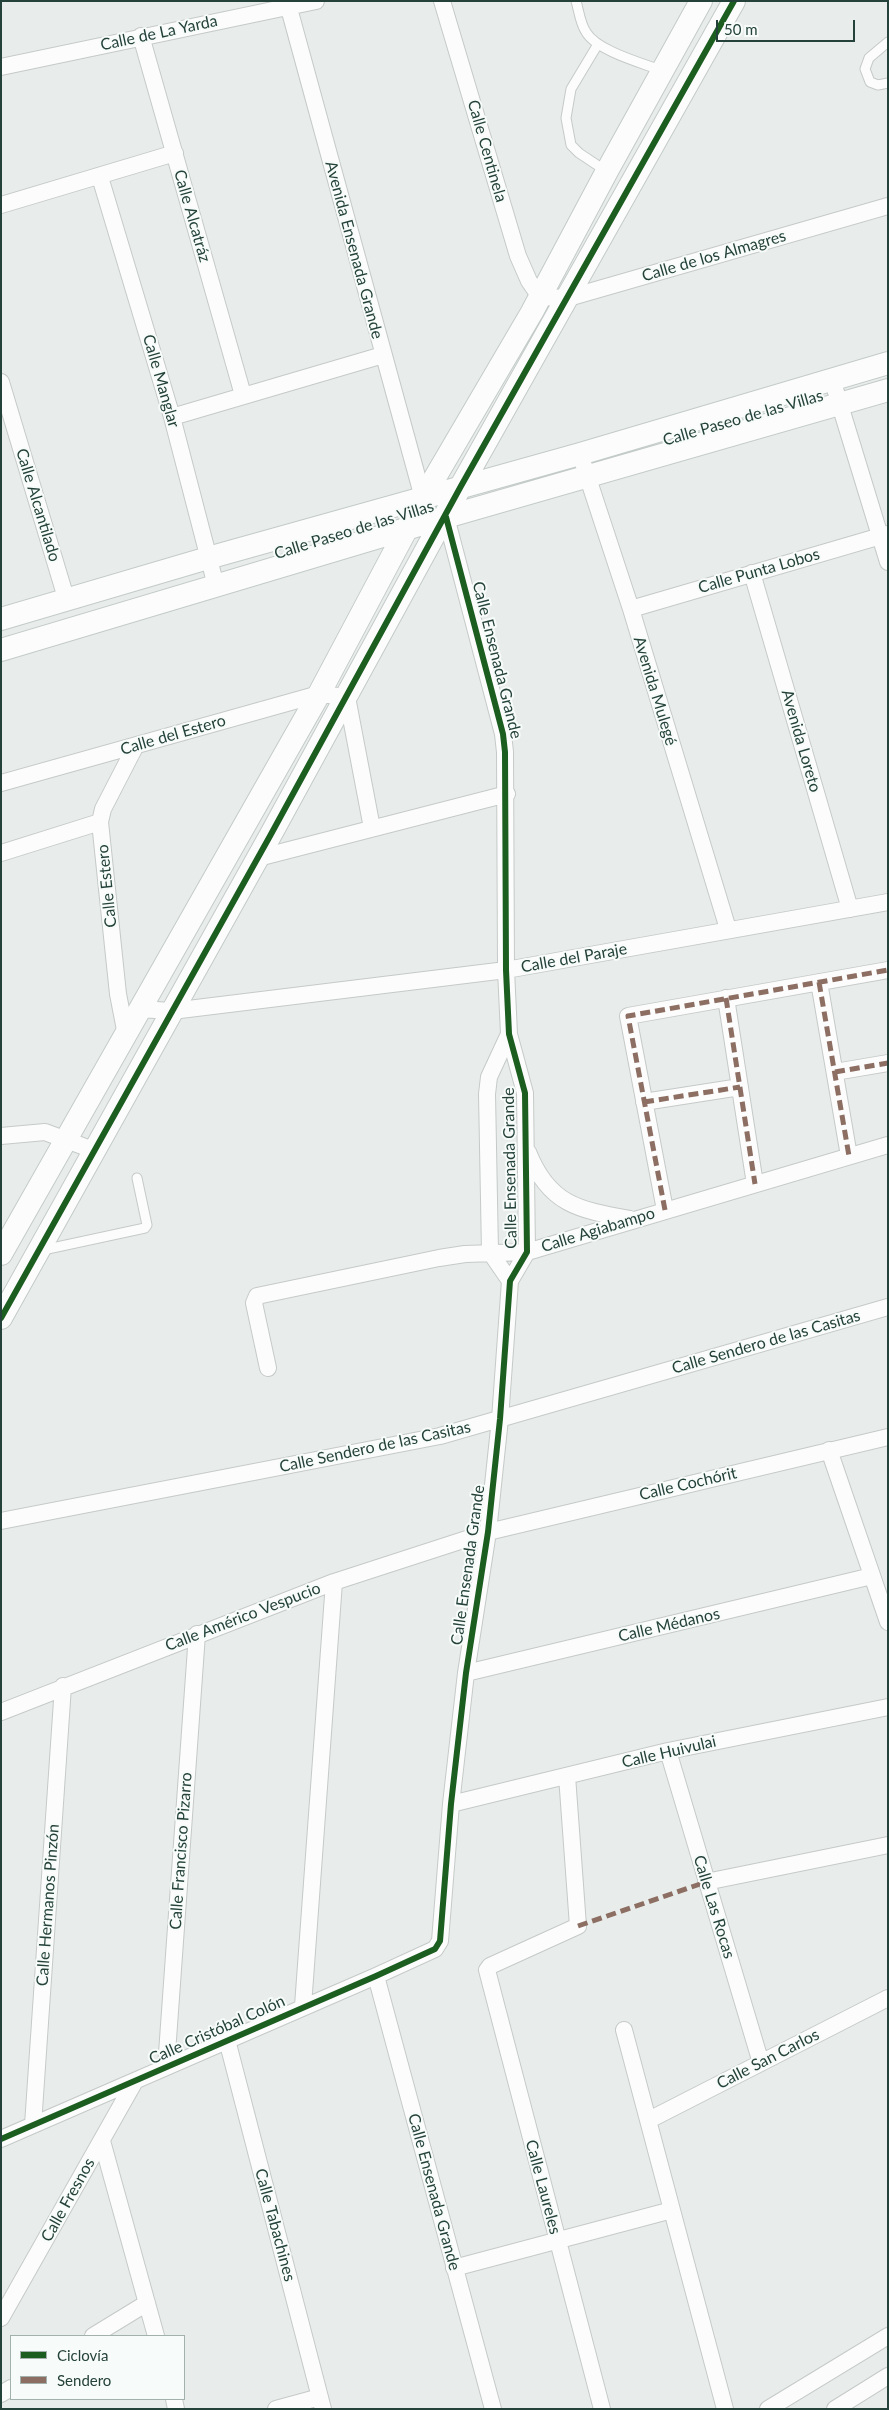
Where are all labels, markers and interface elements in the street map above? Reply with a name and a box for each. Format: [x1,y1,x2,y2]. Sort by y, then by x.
scale bar [719,10,858,42]
street label: Calle de La Yarda [99,11,219,55]
text: 50 m [724,20,758,38]
street label: Calle Centinela [463,98,511,204]
street label: Avenida Ensenada Grande [321,159,387,341]
street label: Calle Alcatráz [170,167,214,265]
street label: Calle de los Almagres [640,226,788,286]
street label: Calle Manglar [139,332,183,430]
street label: Calle Paseo de las Villas [661,386,825,450]
street label: Calle Alcantilado [12,446,64,564]
street label: Calle Paseo de las Villas [272,497,436,563]
street label: Calle Punta Lobos [696,544,822,598]
street label: Calle Ensenada Grande [468,579,526,741]
street label: Avenida Mulegé [629,634,681,748]
street label: Avenida Loreto [777,687,825,795]
street label: Calle del Estero [118,711,228,759]
street label: Calle Estero [93,843,121,929]
street label: Calle del Paraje [520,939,628,977]
street label: Calle Ensenada Grande [499,1087,521,1249]
street label: Calle Agiabampo [539,1204,657,1256]
street label: Calle Sendero de las Casitas [670,1306,862,1378]
street label: Calle Sendero de las Casitas [278,1417,472,1477]
street label: Calle Cochórit [637,1463,739,1505]
street label: Calle Ensenada Grande [447,1484,489,1646]
street label: Calle Américo Vespucio [163,1578,323,1656]
street label: Calle Médanos [616,1604,722,1646]
street label: Calle Huivulai [620,1732,718,1772]
street label: Calle Francisco Pizarro [166,1772,196,1930]
street label: Calle Hermanos Pinzón [33,1823,63,1987]
street label: Calle Las Rocas [689,1853,739,1961]
street label: Calle Cristóbal Colón [146,1991,288,2069]
street label: Calle San Carlos [714,2025,822,2093]
street label: Calle Ensenada Grande [404,2112,464,2272]
street label: Calle Laureles [521,2138,565,2236]
street label: Calle Fresnos [37,2155,99,2245]
street label: Calle Tabachines [251,2167,299,2283]
legend [10,2335,185,2400]
text: Ciclovía [57,2346,108,2364]
text: Sendero [57,2371,111,2389]

